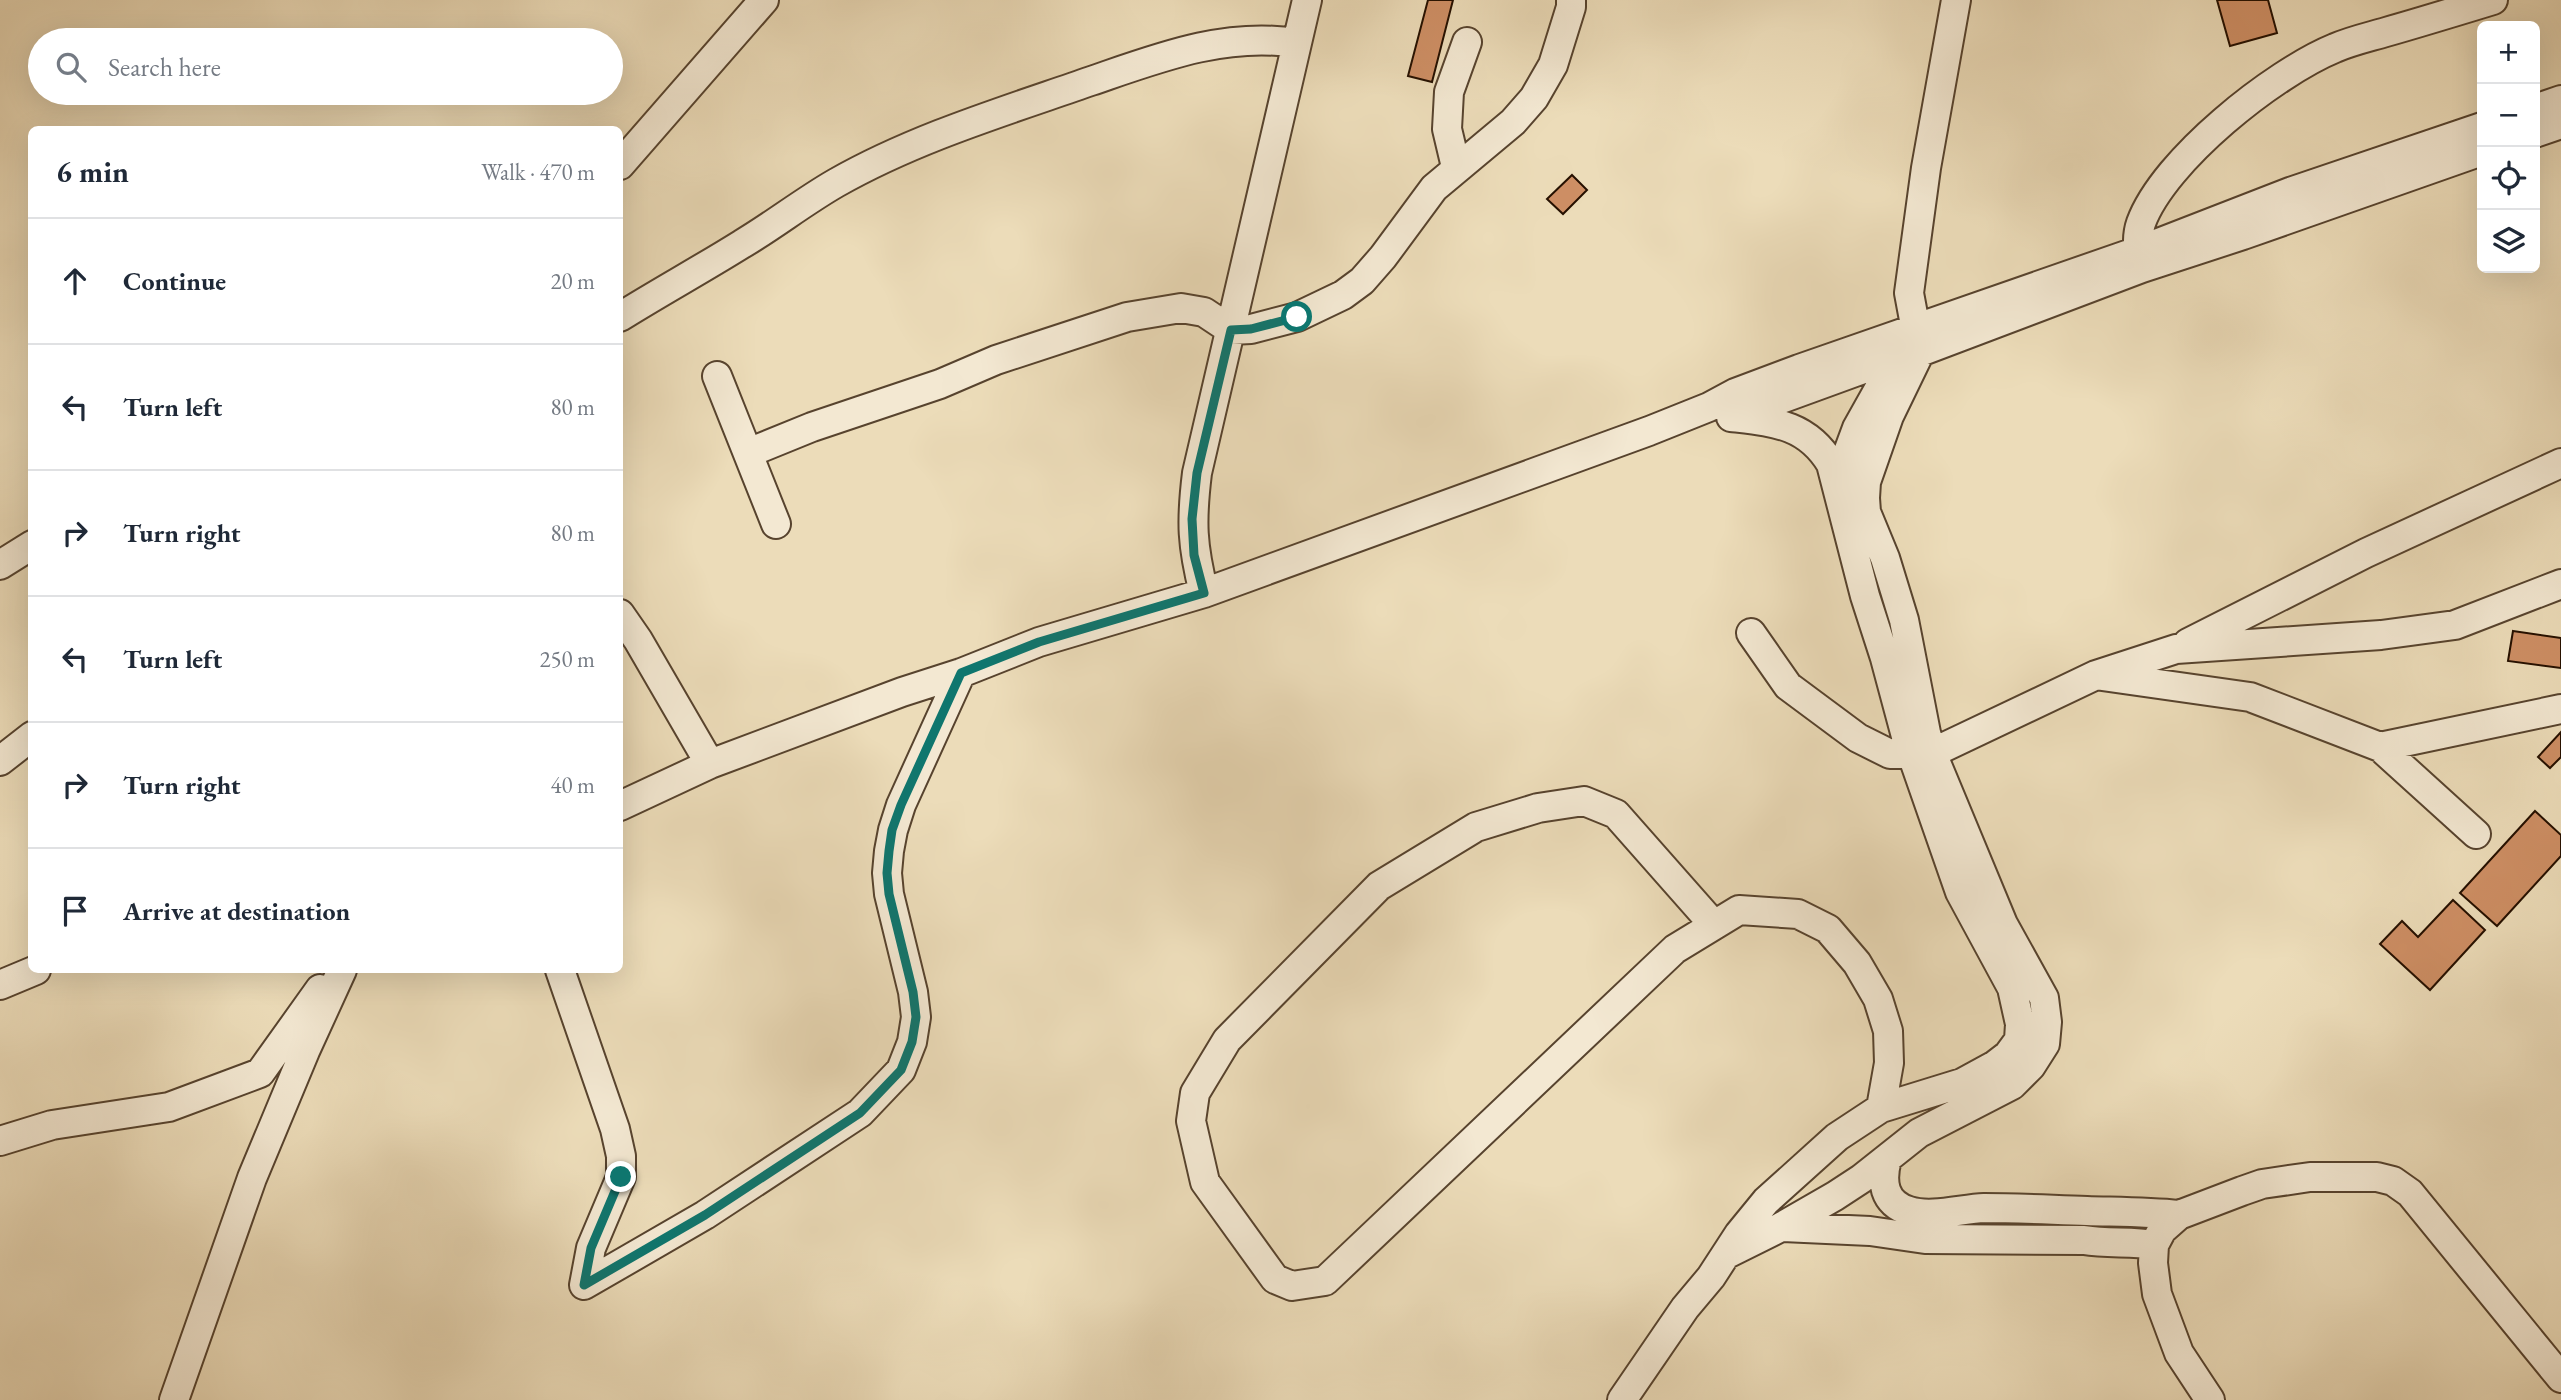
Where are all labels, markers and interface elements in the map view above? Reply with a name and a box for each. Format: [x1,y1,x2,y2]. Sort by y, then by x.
map controls [2477,21,2540,273]
button: + [2477,21,2540,84]
search box [28,28,623,105]
icon: search [52,48,90,86]
text: Search here [108,50,221,84]
button: − [2477,84,2540,147]
button: locate [2477,147,2540,210]
text: 6 min [56,152,129,191]
text: Walk · 470 m [481,157,595,187]
button: layers [2477,210,2540,273]
icon: ahead [56,262,94,300]
text: Continue [123,264,226,298]
text: 20 m [550,266,595,296]
route start [1281,301,1312,332]
icon: left [56,388,94,426]
text: Turn left [123,390,222,424]
text: 80 m [550,392,595,422]
icon: right [56,514,94,552]
text: Turn right [123,516,241,550]
text: 80 m [550,518,595,548]
icon: left [56,640,94,678]
text: Turn left [123,642,222,676]
text: 250 m [539,644,595,674]
icon: right [56,766,94,804]
text: Turn right [123,768,241,802]
text: 40 m [550,770,595,800]
icon: arrive [56,892,94,930]
text: Arrive at destination [123,894,350,928]
route end [605,1161,636,1192]

